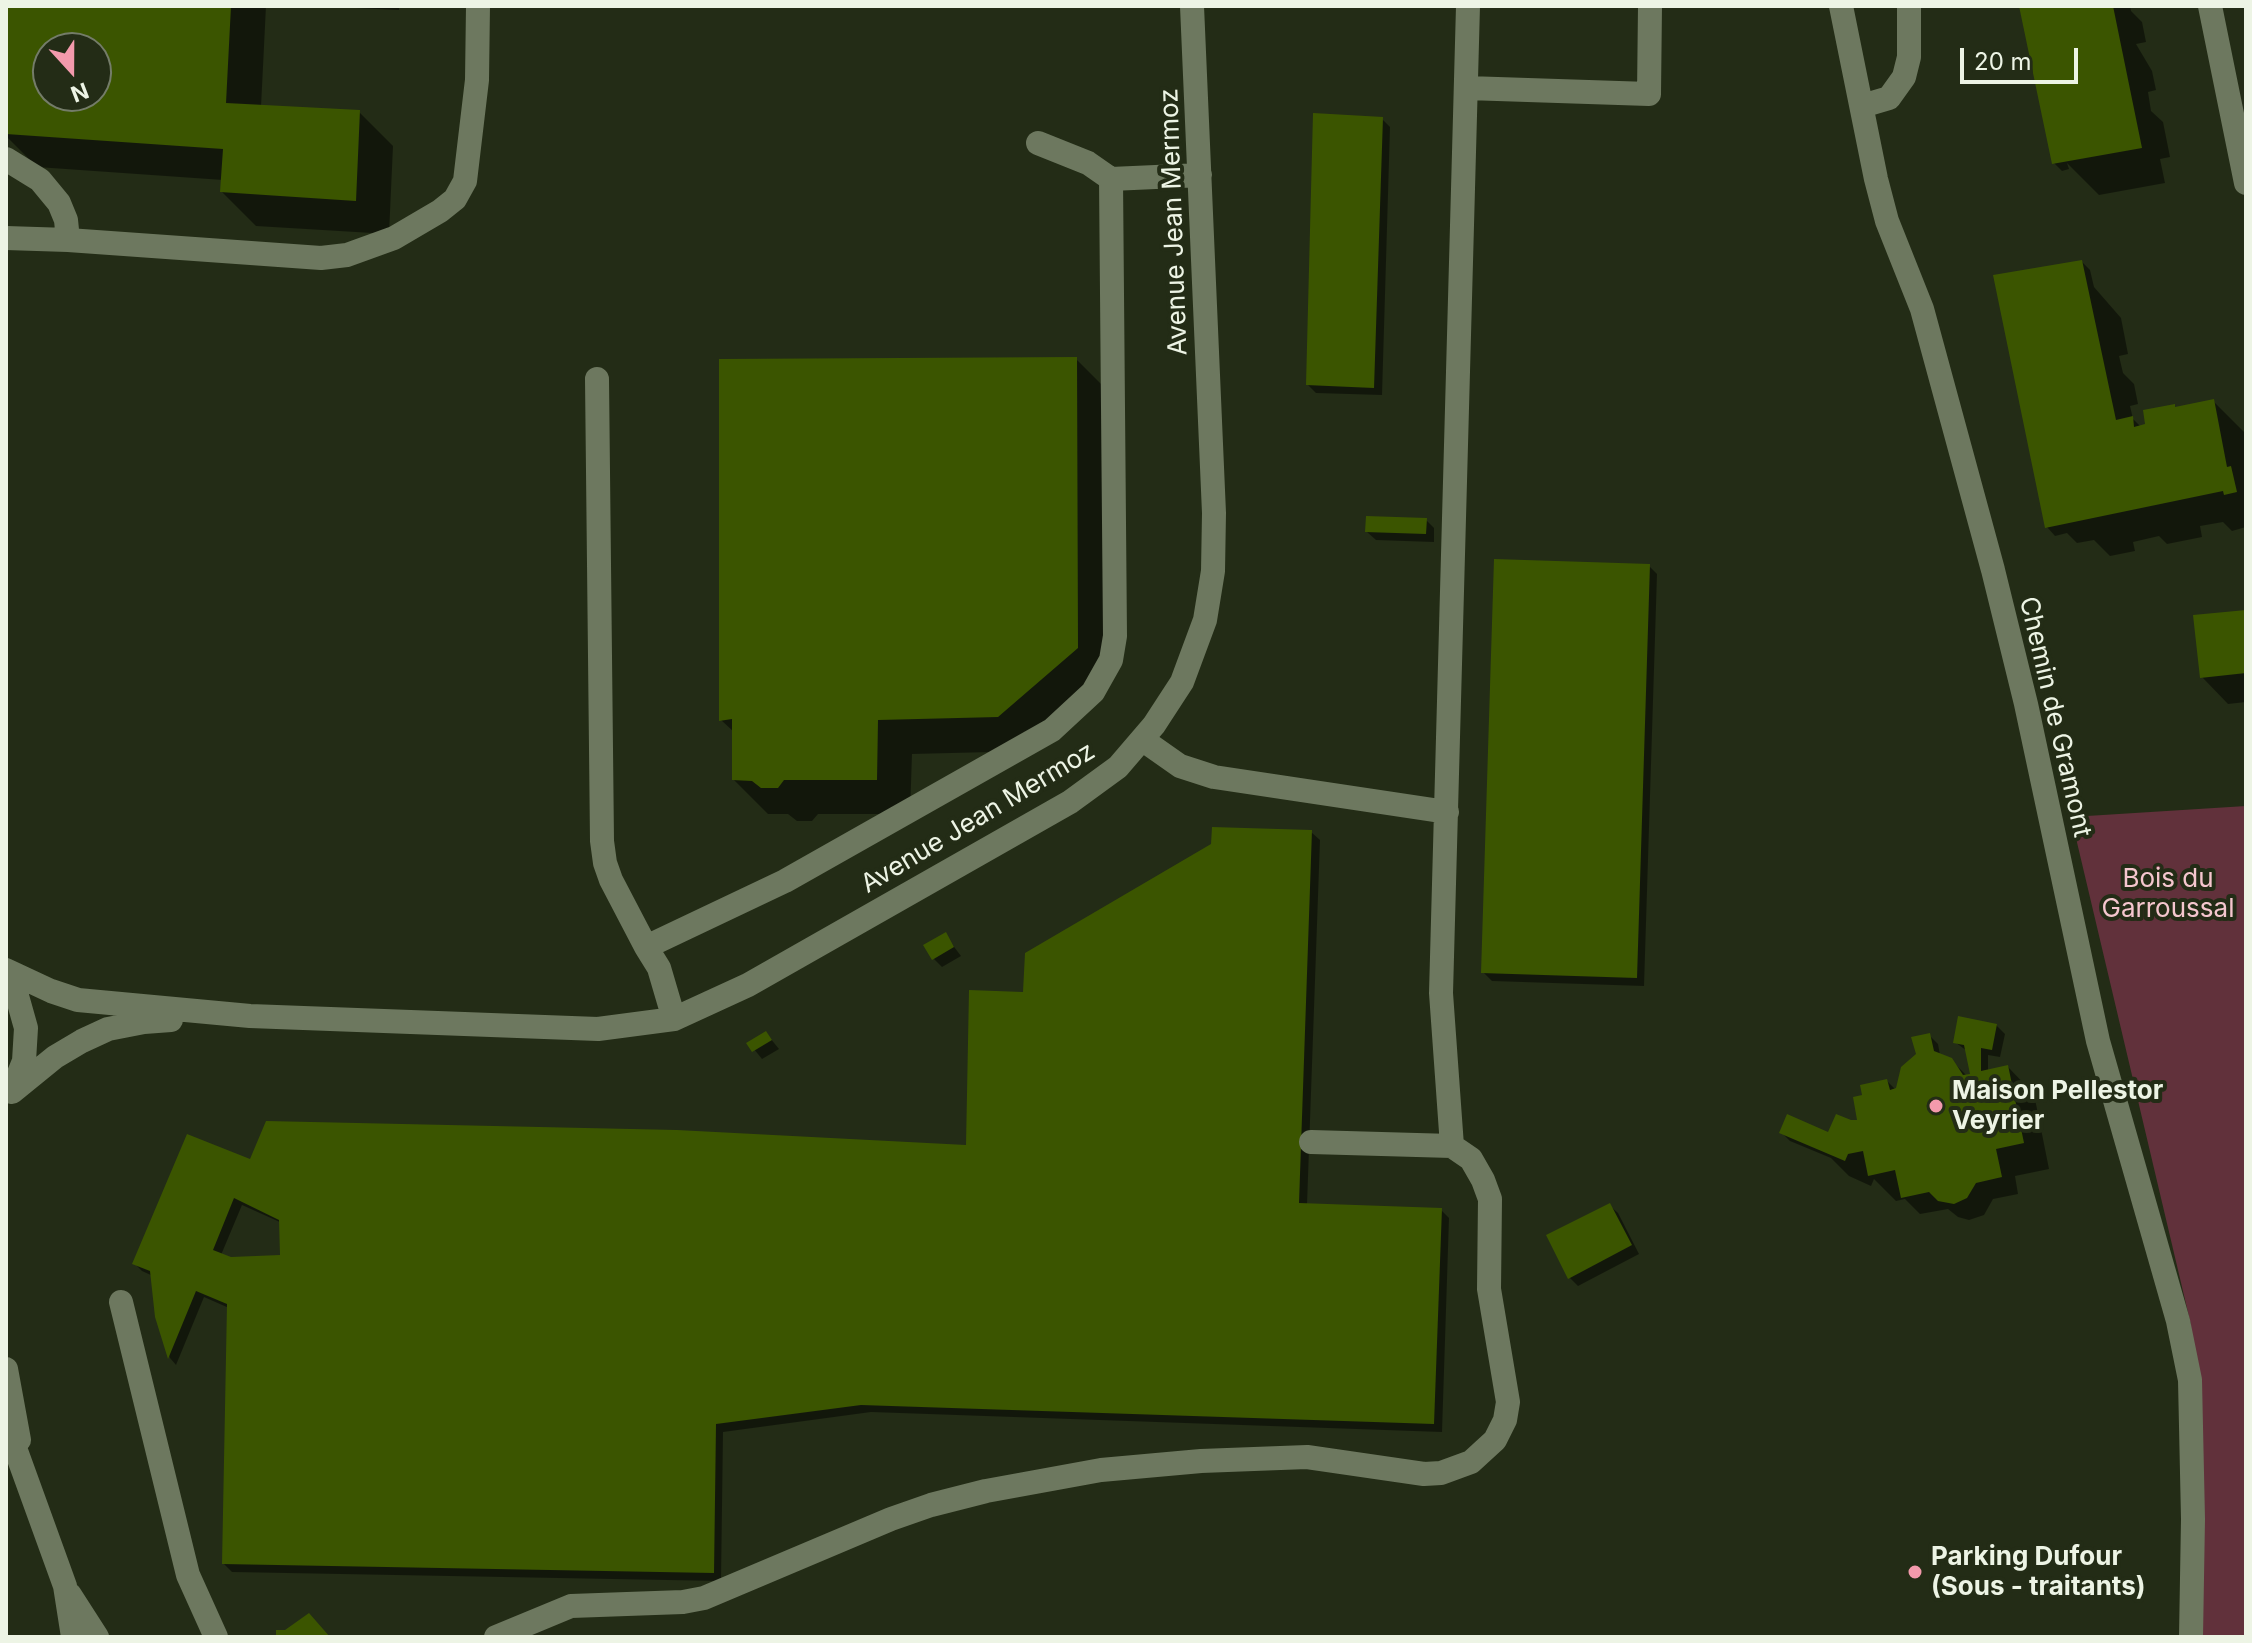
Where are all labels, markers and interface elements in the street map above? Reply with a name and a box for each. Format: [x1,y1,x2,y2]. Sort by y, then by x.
north arrow [32,32,112,112]
scale bar [1964,32,2082,82]
text: 20 m [1974,47,2032,76]
text: N [67,77,92,108]
street label: Avenue Jean Mermoz [1154,88,1194,356]
street label: Chemin de Gramont [2012,594,2098,840]
street label: Avenue Jean Mermoz [855,736,1101,900]
park label: Bois du Garroussal [2102,863,2234,924]
place label: Maison Pellestor Veyrier [1952,1075,2163,1136]
marker: Maison Pellestor Veyrier [1927,1097,1945,1115]
place label: Parking Dufour (Sous - traitants) [1931,1541,2146,1602]
marker: Parking Dufour (Sous - traitants) [1906,1563,1924,1581]

